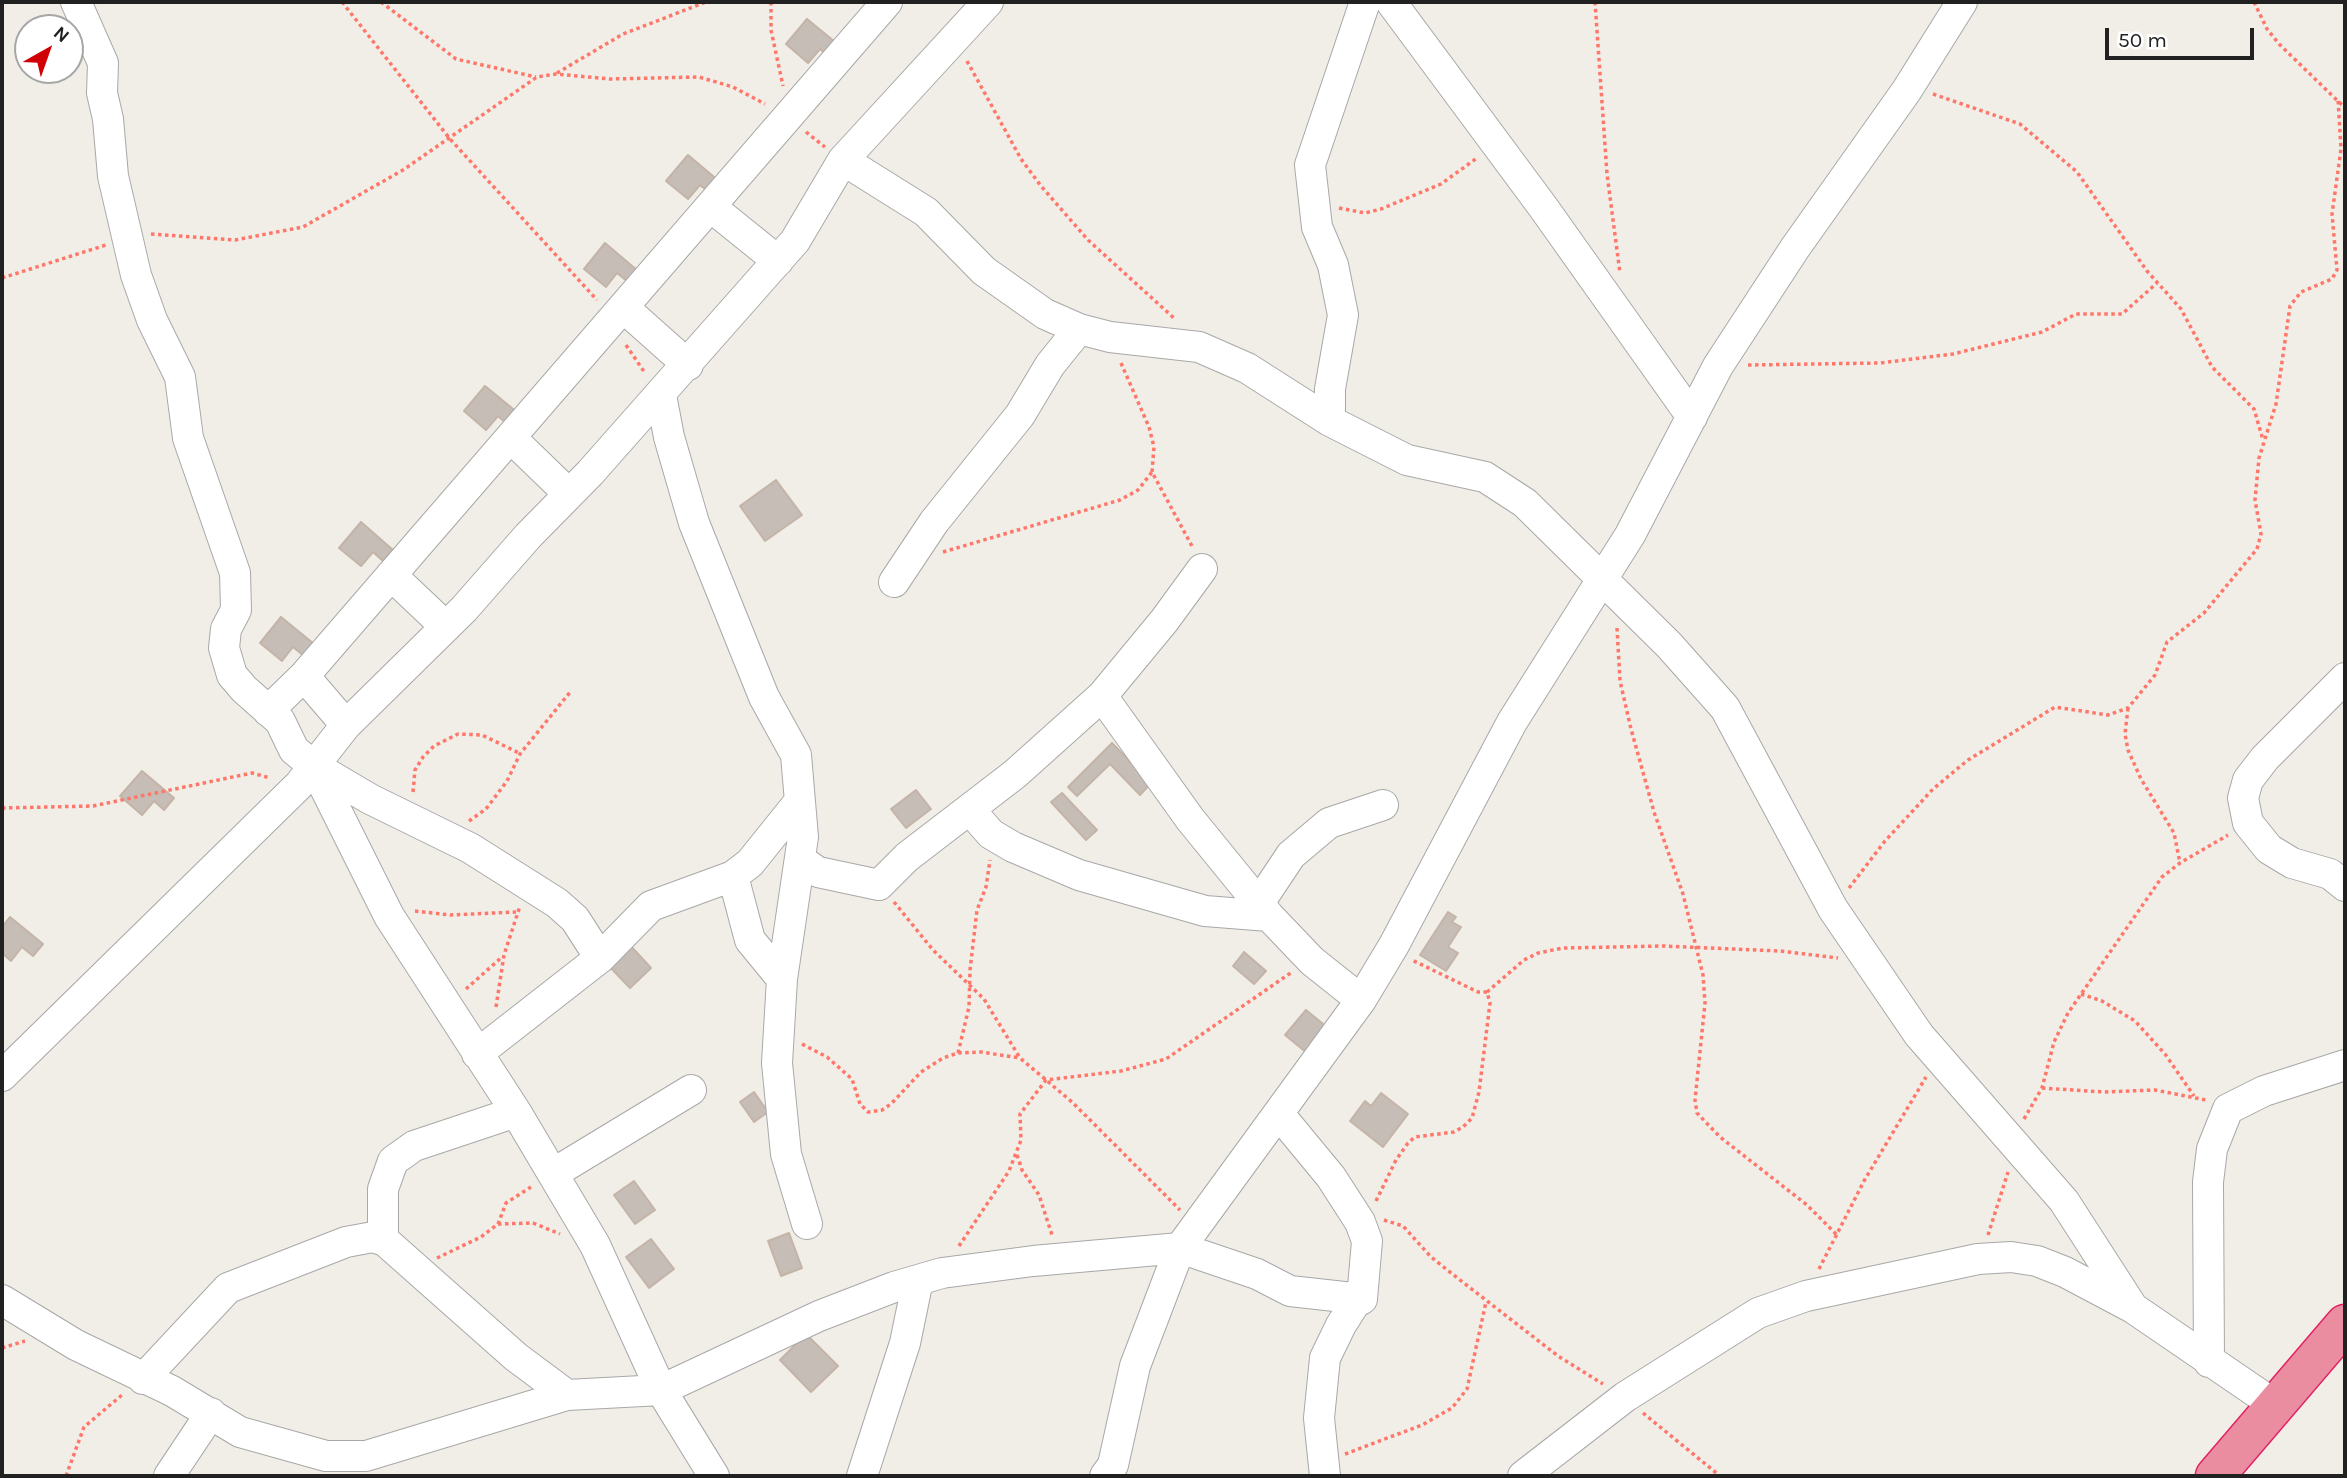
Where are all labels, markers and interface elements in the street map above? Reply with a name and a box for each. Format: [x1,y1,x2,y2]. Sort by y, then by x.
north arrow [14,14,84,84]
scale bar [2109,14,2258,58]
text: N [49,22,74,47]
text: 50 m [2118,28,2167,52]

